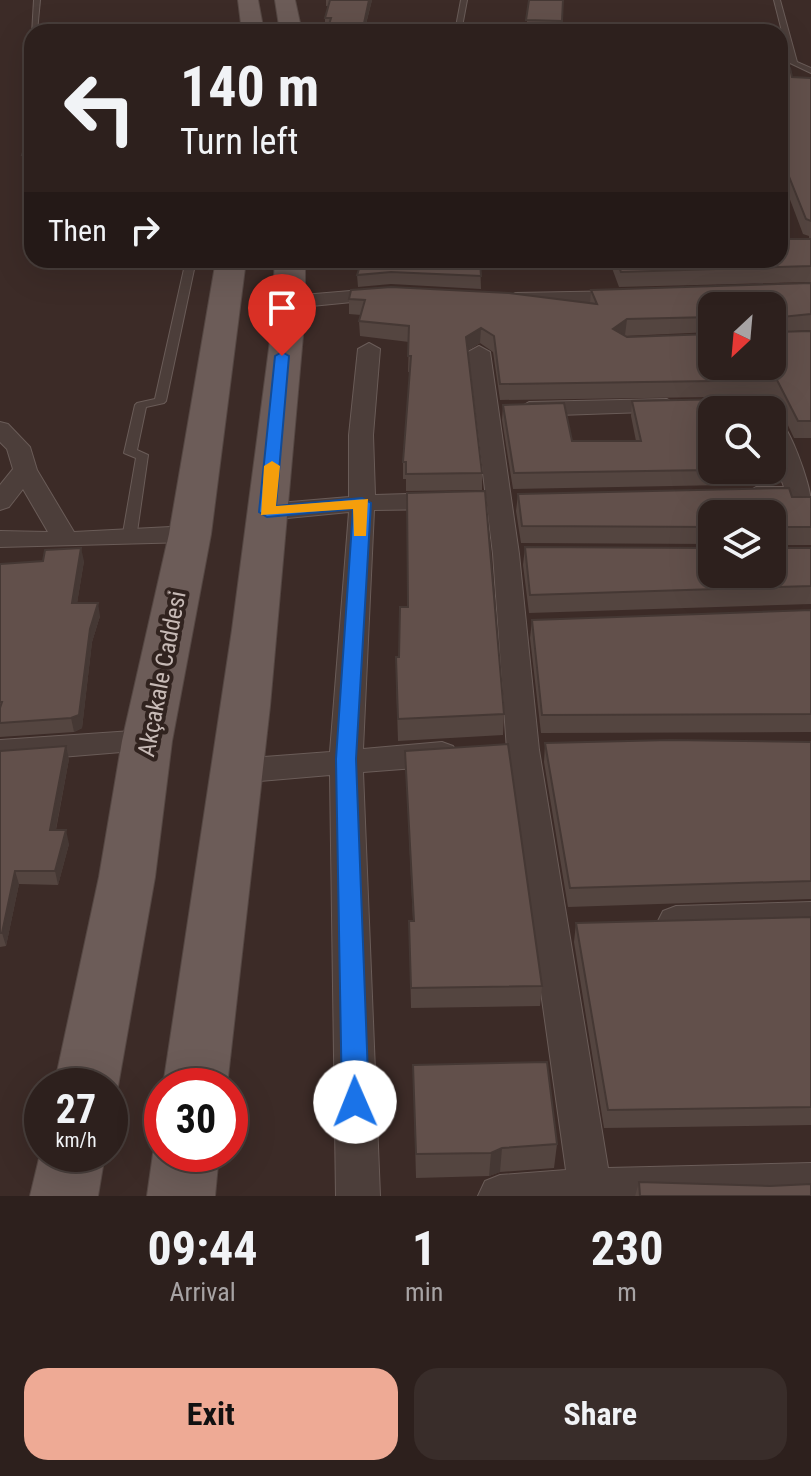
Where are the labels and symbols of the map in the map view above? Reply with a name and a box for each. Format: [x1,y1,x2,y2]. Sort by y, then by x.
pin [248,274,316,356]
north arrow [698,292,786,380]
street label: Akçakale Caddesi [132,589,192,759]
position arrow [313,1060,397,1144]
speed limit sign: 30 [144,1068,248,1172]

